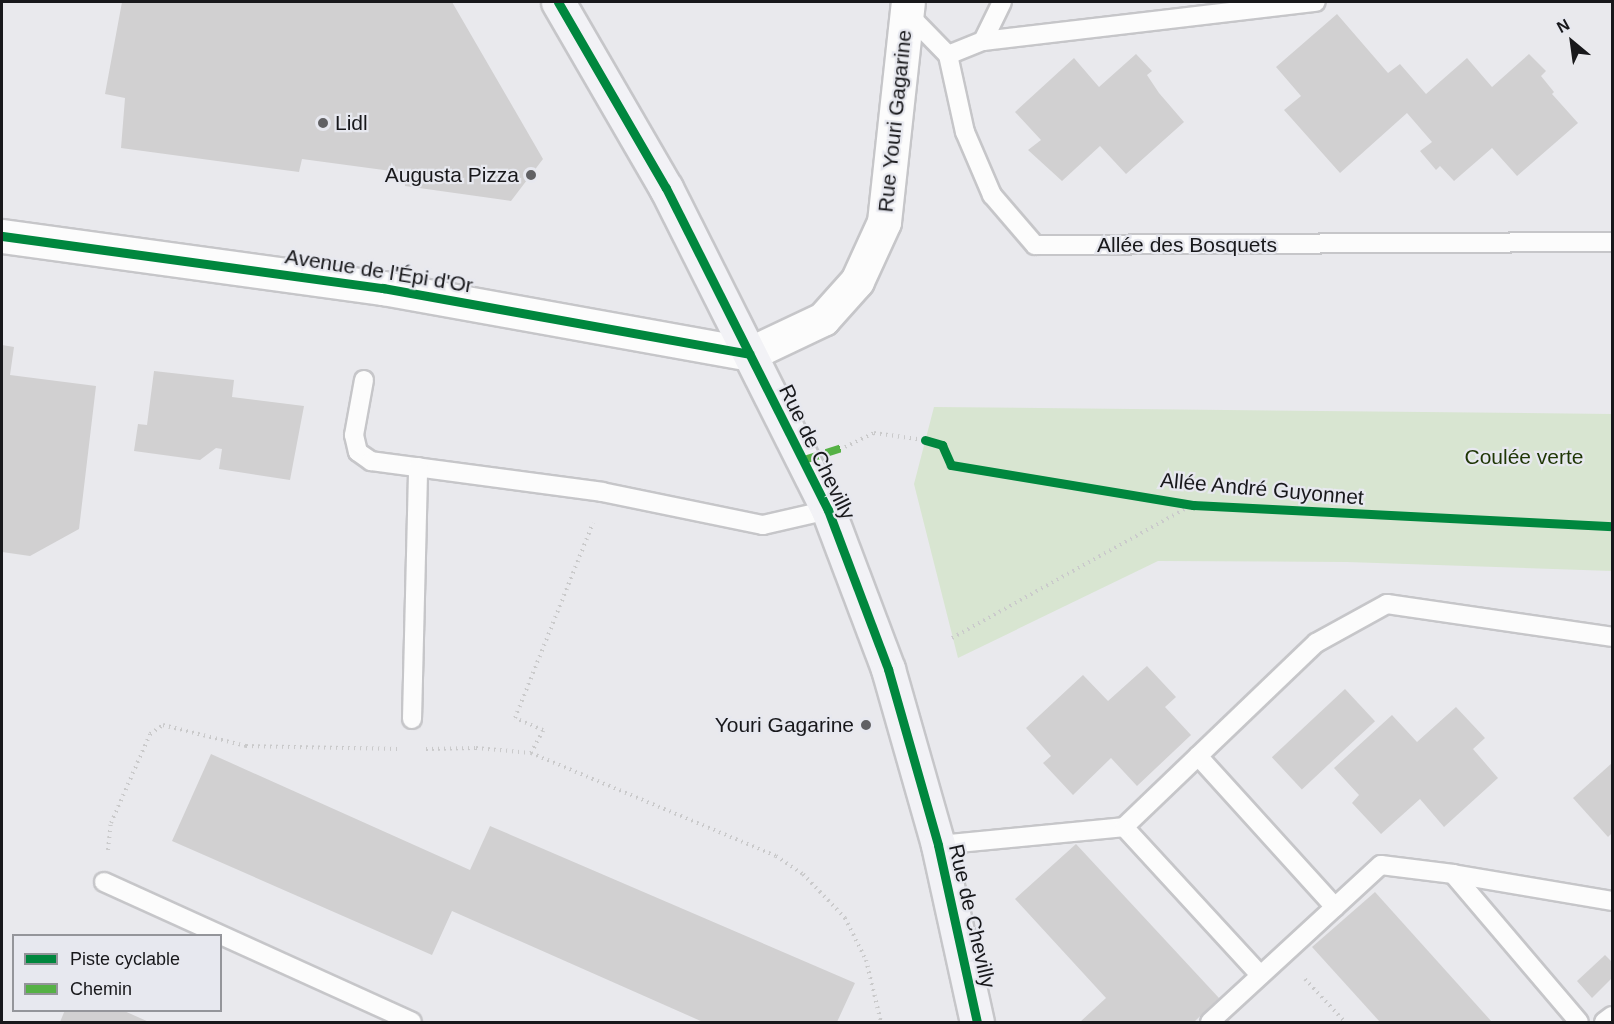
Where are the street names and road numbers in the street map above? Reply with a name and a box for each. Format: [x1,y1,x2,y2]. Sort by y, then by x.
street label: Rue Youri Gagarine [873,28,917,214]
street label: Allée des Bosquets [1097,232,1277,258]
street label: Avenue de l'Épi d'Or [283,244,475,298]
street label: Rue de Chevilly [773,380,861,524]
street label: Allée André Guyonnet [1159,467,1365,511]
street label: Rue de Chevilly [943,842,1001,990]

